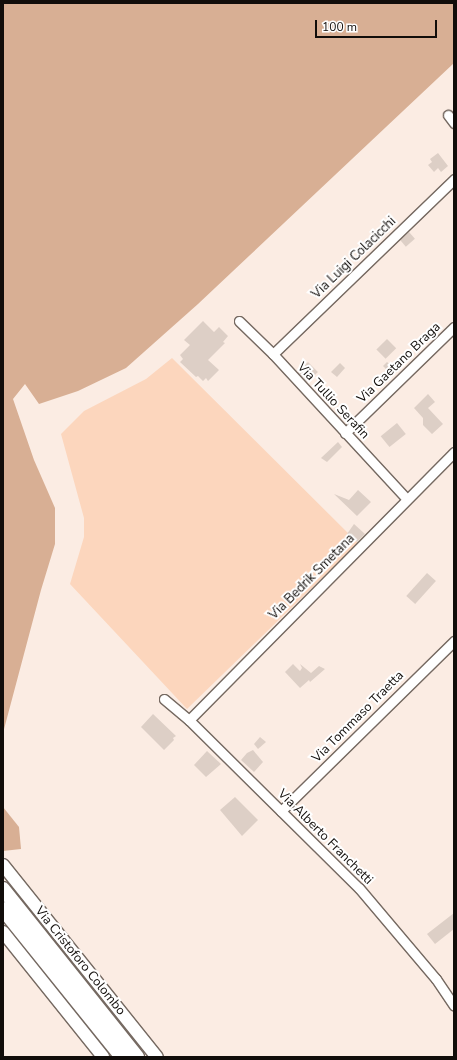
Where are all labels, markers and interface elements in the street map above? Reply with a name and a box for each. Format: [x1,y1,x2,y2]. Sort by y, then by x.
scale bar [317,12,439,38]
text: 100 m [322,19,357,35]
street label: Via Luigi Colacicchi [309,214,399,302]
street label: Via Gaetano Braga [354,319,444,407]
street label: Via Tullio Serafin [294,360,372,442]
street label: Via Bedrik Smetana [266,531,358,623]
street label: Via Tommaso Traetta [309,668,407,766]
street label: Via Alberto Franchetti [274,786,376,888]
street label: Via Cristoforo Colombo [31,903,129,1019]

